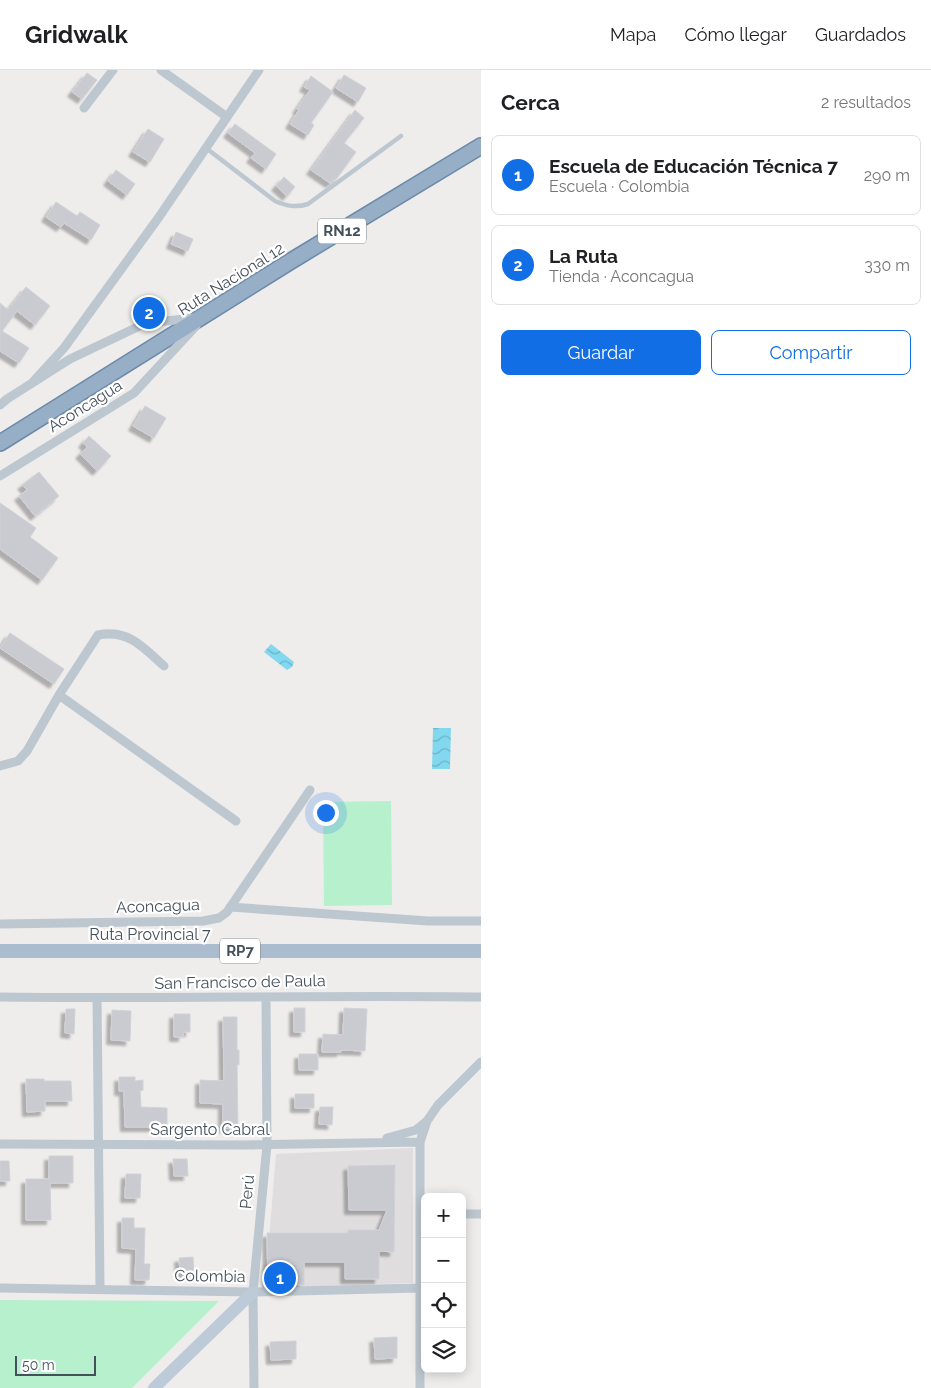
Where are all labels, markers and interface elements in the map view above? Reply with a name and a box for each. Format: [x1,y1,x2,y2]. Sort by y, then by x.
text: Gridwalk [25,20,128,49]
text: Mapa [610,24,656,45]
text: Cómo llegar [684,24,787,45]
text: Guardados [815,24,906,45]
text: Cerca [501,90,560,115]
text: 2 resultados [821,93,911,112]
text: Escuela de Educación Técnica 7 [549,155,838,177]
text: 1 [514,166,522,185]
text: 290 m [864,166,910,185]
text: Escuela · Colombia [549,177,690,196]
road number: RN12 [318,218,366,244]
street label: Ruta Nacional 12 [174,239,288,319]
text: La Ruta [549,245,618,267]
text: 2 [513,256,523,275]
text: 330 m [864,256,910,275]
text: Tienda · Aconcagua [549,267,694,286]
pin: 2 [133,294,165,332]
button: Guardar [501,330,701,375]
button: Compartir [711,330,911,375]
street label: Aconcagua [44,376,126,436]
your location [313,800,339,826]
street label: Aconcagua [116,895,200,917]
street label: Ruta Provincial 7 [89,925,211,944]
road number: RP7 [220,938,260,964]
street label: San Francisco de Paula [154,971,326,993]
street label: Sargento Cabral [150,1120,270,1139]
street label: Perú [236,1174,258,1210]
map controls [421,1193,466,1373]
button: + [421,1193,466,1238]
button: − [421,1238,466,1283]
pin: 1 [264,1259,296,1297]
street label: Colombia [174,1266,246,1286]
button: locate [421,1283,466,1328]
button: layers [421,1328,466,1373]
scale bar [15,1353,96,1376]
text: 50 m [22,1357,55,1373]

